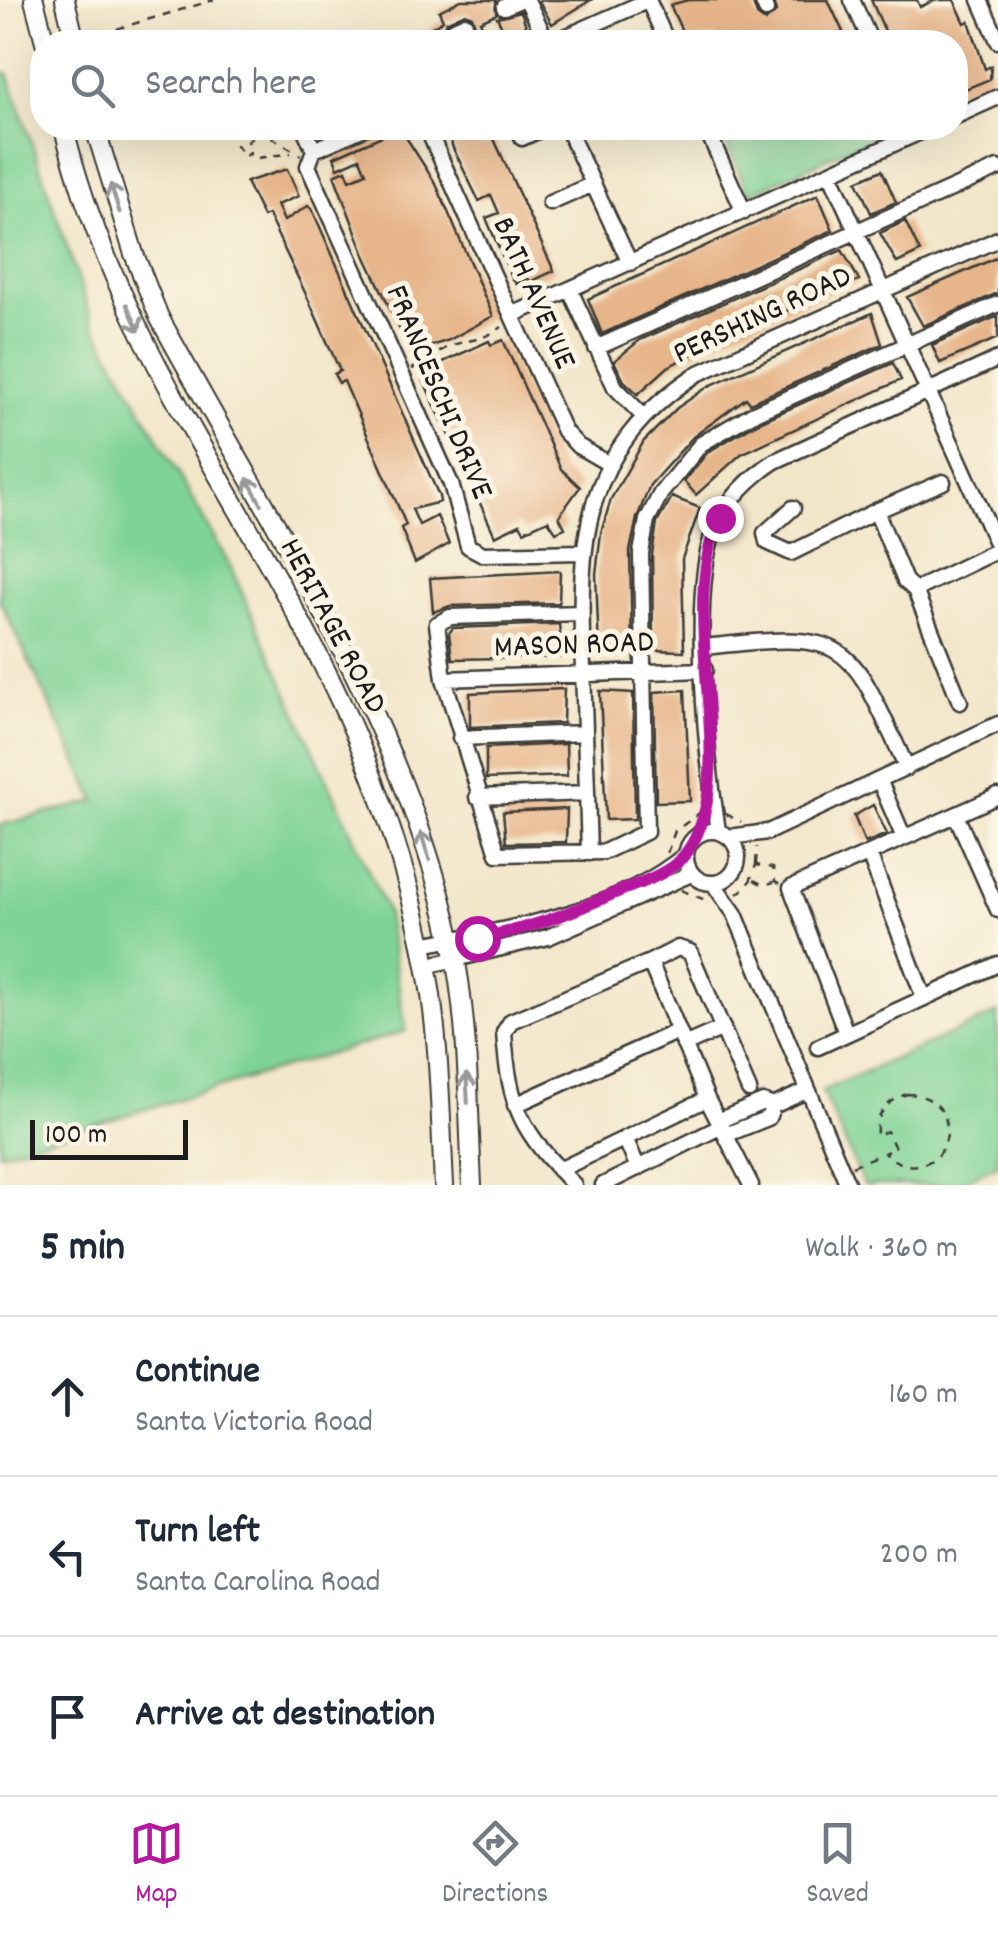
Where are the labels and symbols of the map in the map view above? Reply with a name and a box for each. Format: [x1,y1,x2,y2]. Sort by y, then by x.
one-way arrow [105,182,123,214]
street label: BATH AVENUE [478,211,586,378]
street label: PERSHING ROAD [666,256,860,378]
street label: FRANCESCHI DRIVE [371,279,503,508]
one-way arrow [124,302,143,332]
one-way arrow [243,477,263,506]
route end [698,496,744,542]
street label: HERITAGE ROAD [265,531,397,723]
street label: MASON ROAD [493,621,655,673]
one-way arrow [415,830,433,862]
route start [455,916,501,962]
one-way arrow [457,1072,476,1104]
scale bar [30,1115,188,1160]

